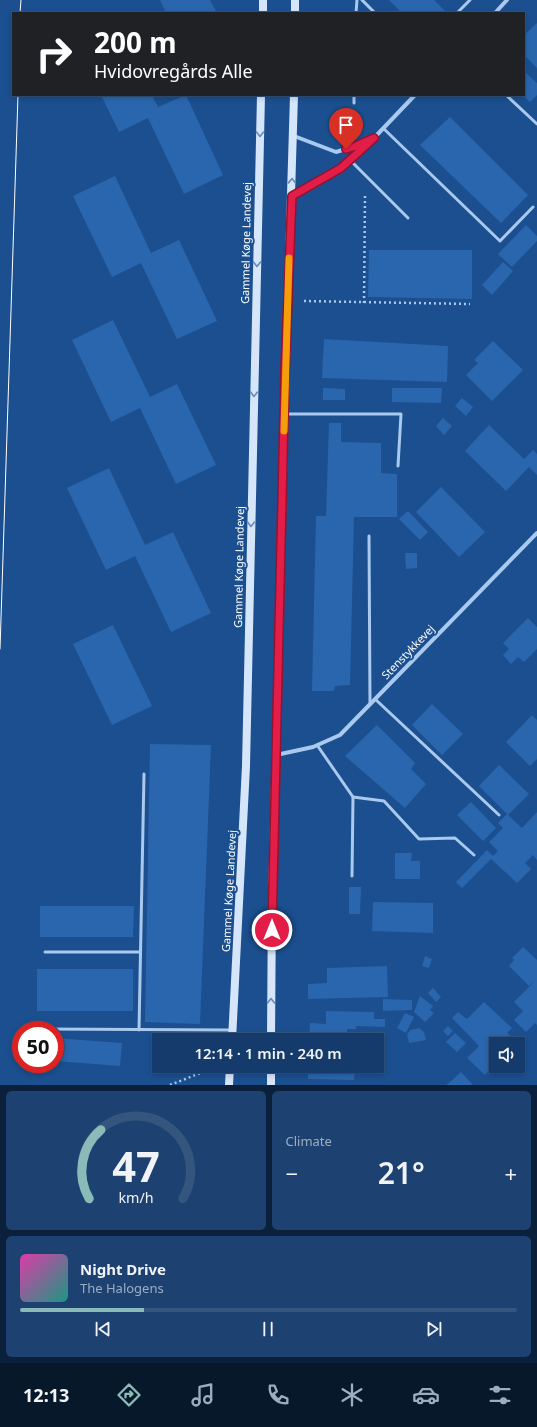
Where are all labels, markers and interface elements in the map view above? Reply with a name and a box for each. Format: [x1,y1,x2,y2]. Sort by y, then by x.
text: 200 m [94,23,177,61]
icon: right [28,28,80,80]
text: Hvidovregårds Alle [94,59,253,83]
pin [329,108,363,149]
icon: arrive [335,114,357,136]
one-way arrow [256,131,264,137]
one-way arrow [288,178,296,184]
street label: Gammel Køge Landevej [237,182,254,304]
one-way arrow [253,261,261,267]
one-way arrow [250,391,258,397]
street label: Gammel Køge Landevej [230,506,247,628]
one-way arrow [247,521,256,527]
street label: Stenstykkevej [378,621,437,682]
street label: Gammel Køge Landevej [218,830,239,952]
position arrow [251,909,293,951]
one-way arrow [267,998,275,1004]
speed limit sign: 50 [12,1021,64,1073]
map controls [489,1037,525,1073]
button: sound [489,1037,525,1073]
text: 12:14 · 1 min · 240 m [194,1043,342,1063]
text: Climate [286,1132,332,1150]
text: 47 [112,1137,160,1193]
text: 21° [378,1152,425,1193]
text: − [286,1158,298,1188]
text: + [504,1158,517,1188]
text: km/h [118,1187,153,1206]
text: Night Drive [80,1259,166,1279]
text: The Halogens [80,1279,164,1297]
icon: previous [92,1318,114,1340]
icon: pause [257,1318,279,1340]
icon: next [423,1318,445,1340]
icon: directions [115,1381,143,1409]
icon: music [189,1381,217,1409]
icon: phone [264,1381,292,1409]
icon: climate [338,1381,366,1409]
icon: car [412,1381,440,1409]
icon: filters [486,1381,514,1409]
text: 12:13 [23,1383,69,1407]

